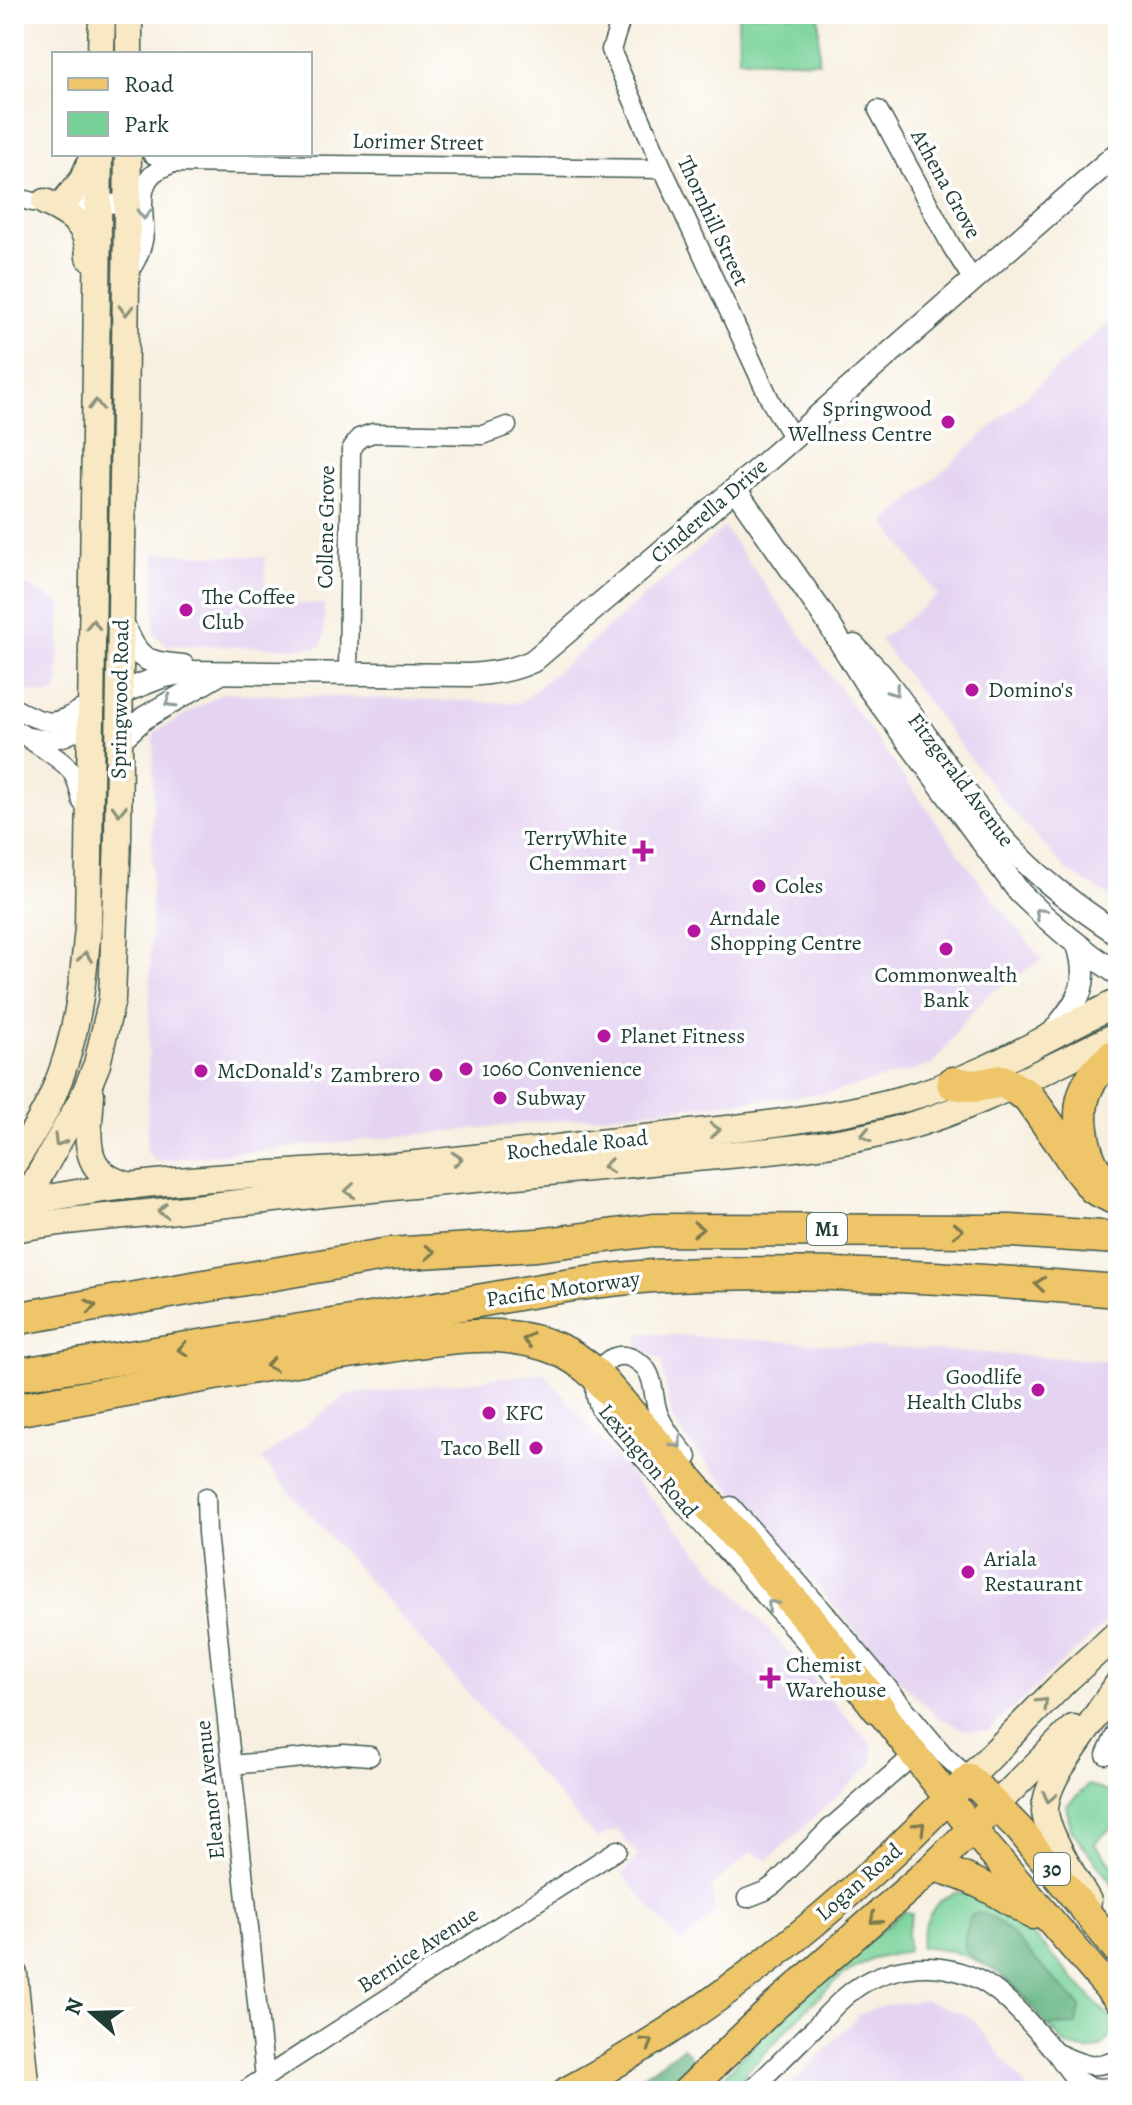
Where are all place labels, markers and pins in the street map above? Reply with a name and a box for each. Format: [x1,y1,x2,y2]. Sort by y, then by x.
place label: Springwood Wellness Centre [787,394,932,449]
marker: Springwood Wellness Centre [939,413,957,431]
place label: The Coffee Club [202,582,295,637]
marker: The Coffee Club [177,601,195,619]
place label: Domino's [988,675,1073,705]
marker: Domino's [963,681,981,699]
place label: TerryWhite Chemmart [525,823,627,878]
marker: TerryWhite Chemmart [634,842,652,860]
place label: Coles [775,871,823,901]
marker: Coles [750,877,768,895]
place label: Arndale Shopping Centre [709,903,862,958]
marker: Arndale Shopping Centre [685,922,703,940]
marker: Commonwealth Bank [937,940,955,958]
place label: Commonwealth Bank [874,960,1018,1015]
place label: Planet Fitness [620,1021,745,1051]
marker: Planet Fitness [595,1027,613,1045]
place label: 1060 Convenience [482,1054,642,1084]
place label: McDonald's [217,1056,323,1086]
place label: Zambrero [331,1060,420,1090]
marker: 1060 Convenience [457,1060,475,1078]
marker: McDonald's [192,1062,210,1080]
marker: Zambrero [427,1066,445,1084]
place label: Subway [516,1083,585,1113]
marker: Subway [491,1089,509,1107]
place label: Goodlife Health Clubs [906,1362,1022,1417]
marker: Goodlife Health Clubs [1029,1381,1047,1399]
place label: KFC [505,1398,544,1428]
marker: KFC [480,1404,498,1422]
place label: Taco Bell [441,1433,520,1463]
marker: Taco Bell [527,1439,545,1457]
place label: Ariala Restaurant [983,1544,1083,1599]
marker: Ariala Restaurant [959,1563,977,1581]
place label: Chemist Warehouse [785,1650,886,1705]
marker: Chemist Warehouse [761,1669,779,1687]

